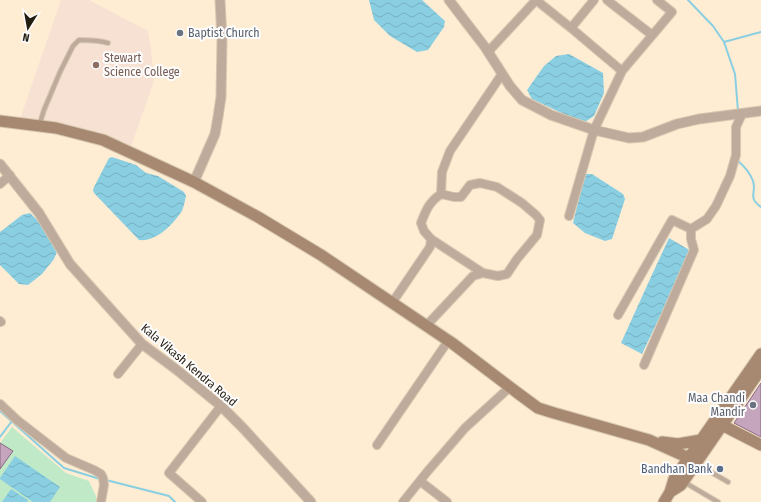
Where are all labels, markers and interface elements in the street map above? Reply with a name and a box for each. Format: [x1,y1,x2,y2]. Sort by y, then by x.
north arrow [8,8,48,48]
place label: Baptist Church [188,26,260,40]
marker: Baptist Church [175,28,185,38]
text: N [22,30,31,44]
place label: Stewart Science College [104,51,180,79]
marker: Stewart Science College [91,60,101,70]
street label: Kala Vikash Kendra Road [138,321,240,409]
place label: Maa Chandi Mandir [688,391,746,419]
marker: Maa Chandi Mandir [748,400,758,410]
place label: Bandhan Bank [641,462,712,476]
marker: Bandhan Bank [715,464,725,474]

